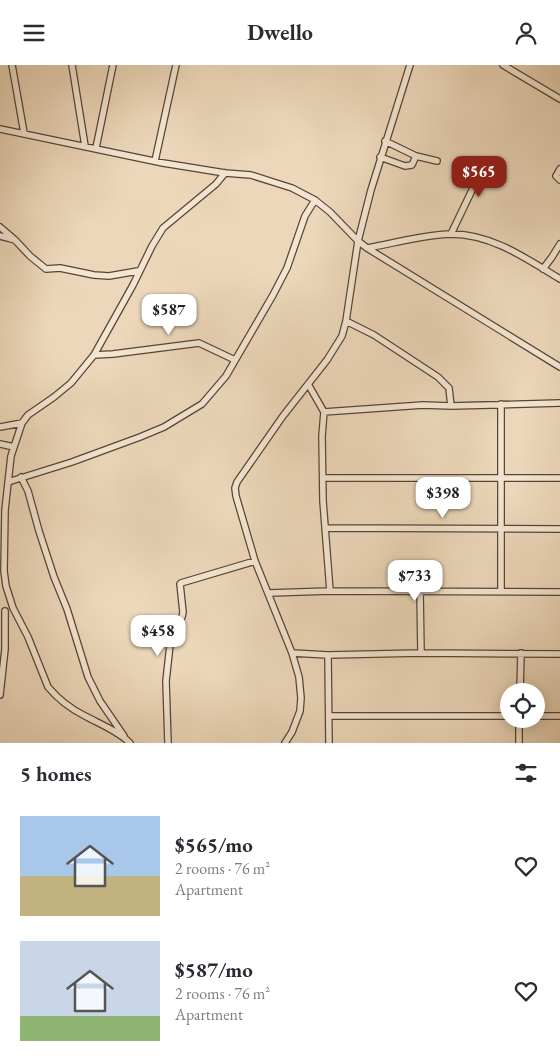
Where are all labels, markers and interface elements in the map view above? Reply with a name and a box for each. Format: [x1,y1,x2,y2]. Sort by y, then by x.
text: Dwello [247,18,313,47]
icon: menu [20,19,48,47]
icon: person [512,19,540,47]
pin: $565 [449,155,509,198]
text: $565 [463,161,495,182]
pin: $587 [139,293,199,336]
text: $587 [153,299,185,320]
pin: $398 [413,477,473,519]
text: $398 [427,482,459,503]
pin: $733 [385,559,445,602]
text: $733 [399,565,431,586]
pin: $458 [128,615,188,657]
text: $458 [142,620,174,641]
map controls [500,683,545,728]
button: locate [500,683,545,728]
icon: filters [512,759,540,787]
text: 5 homes [20,760,92,787]
text: $565/mo [175,831,253,858]
icon: home [60,836,120,896]
icon: heart [512,852,540,880]
text: 2 rooms · 76 m² [175,858,270,879]
text: Apartment [175,879,243,900]
text: $587/mo [175,956,253,983]
icon: home [60,961,120,1021]
icon: heart [512,977,540,1005]
text: 2 rooms · 76 m² [175,983,270,1004]
text: Apartment [175,1004,243,1025]

